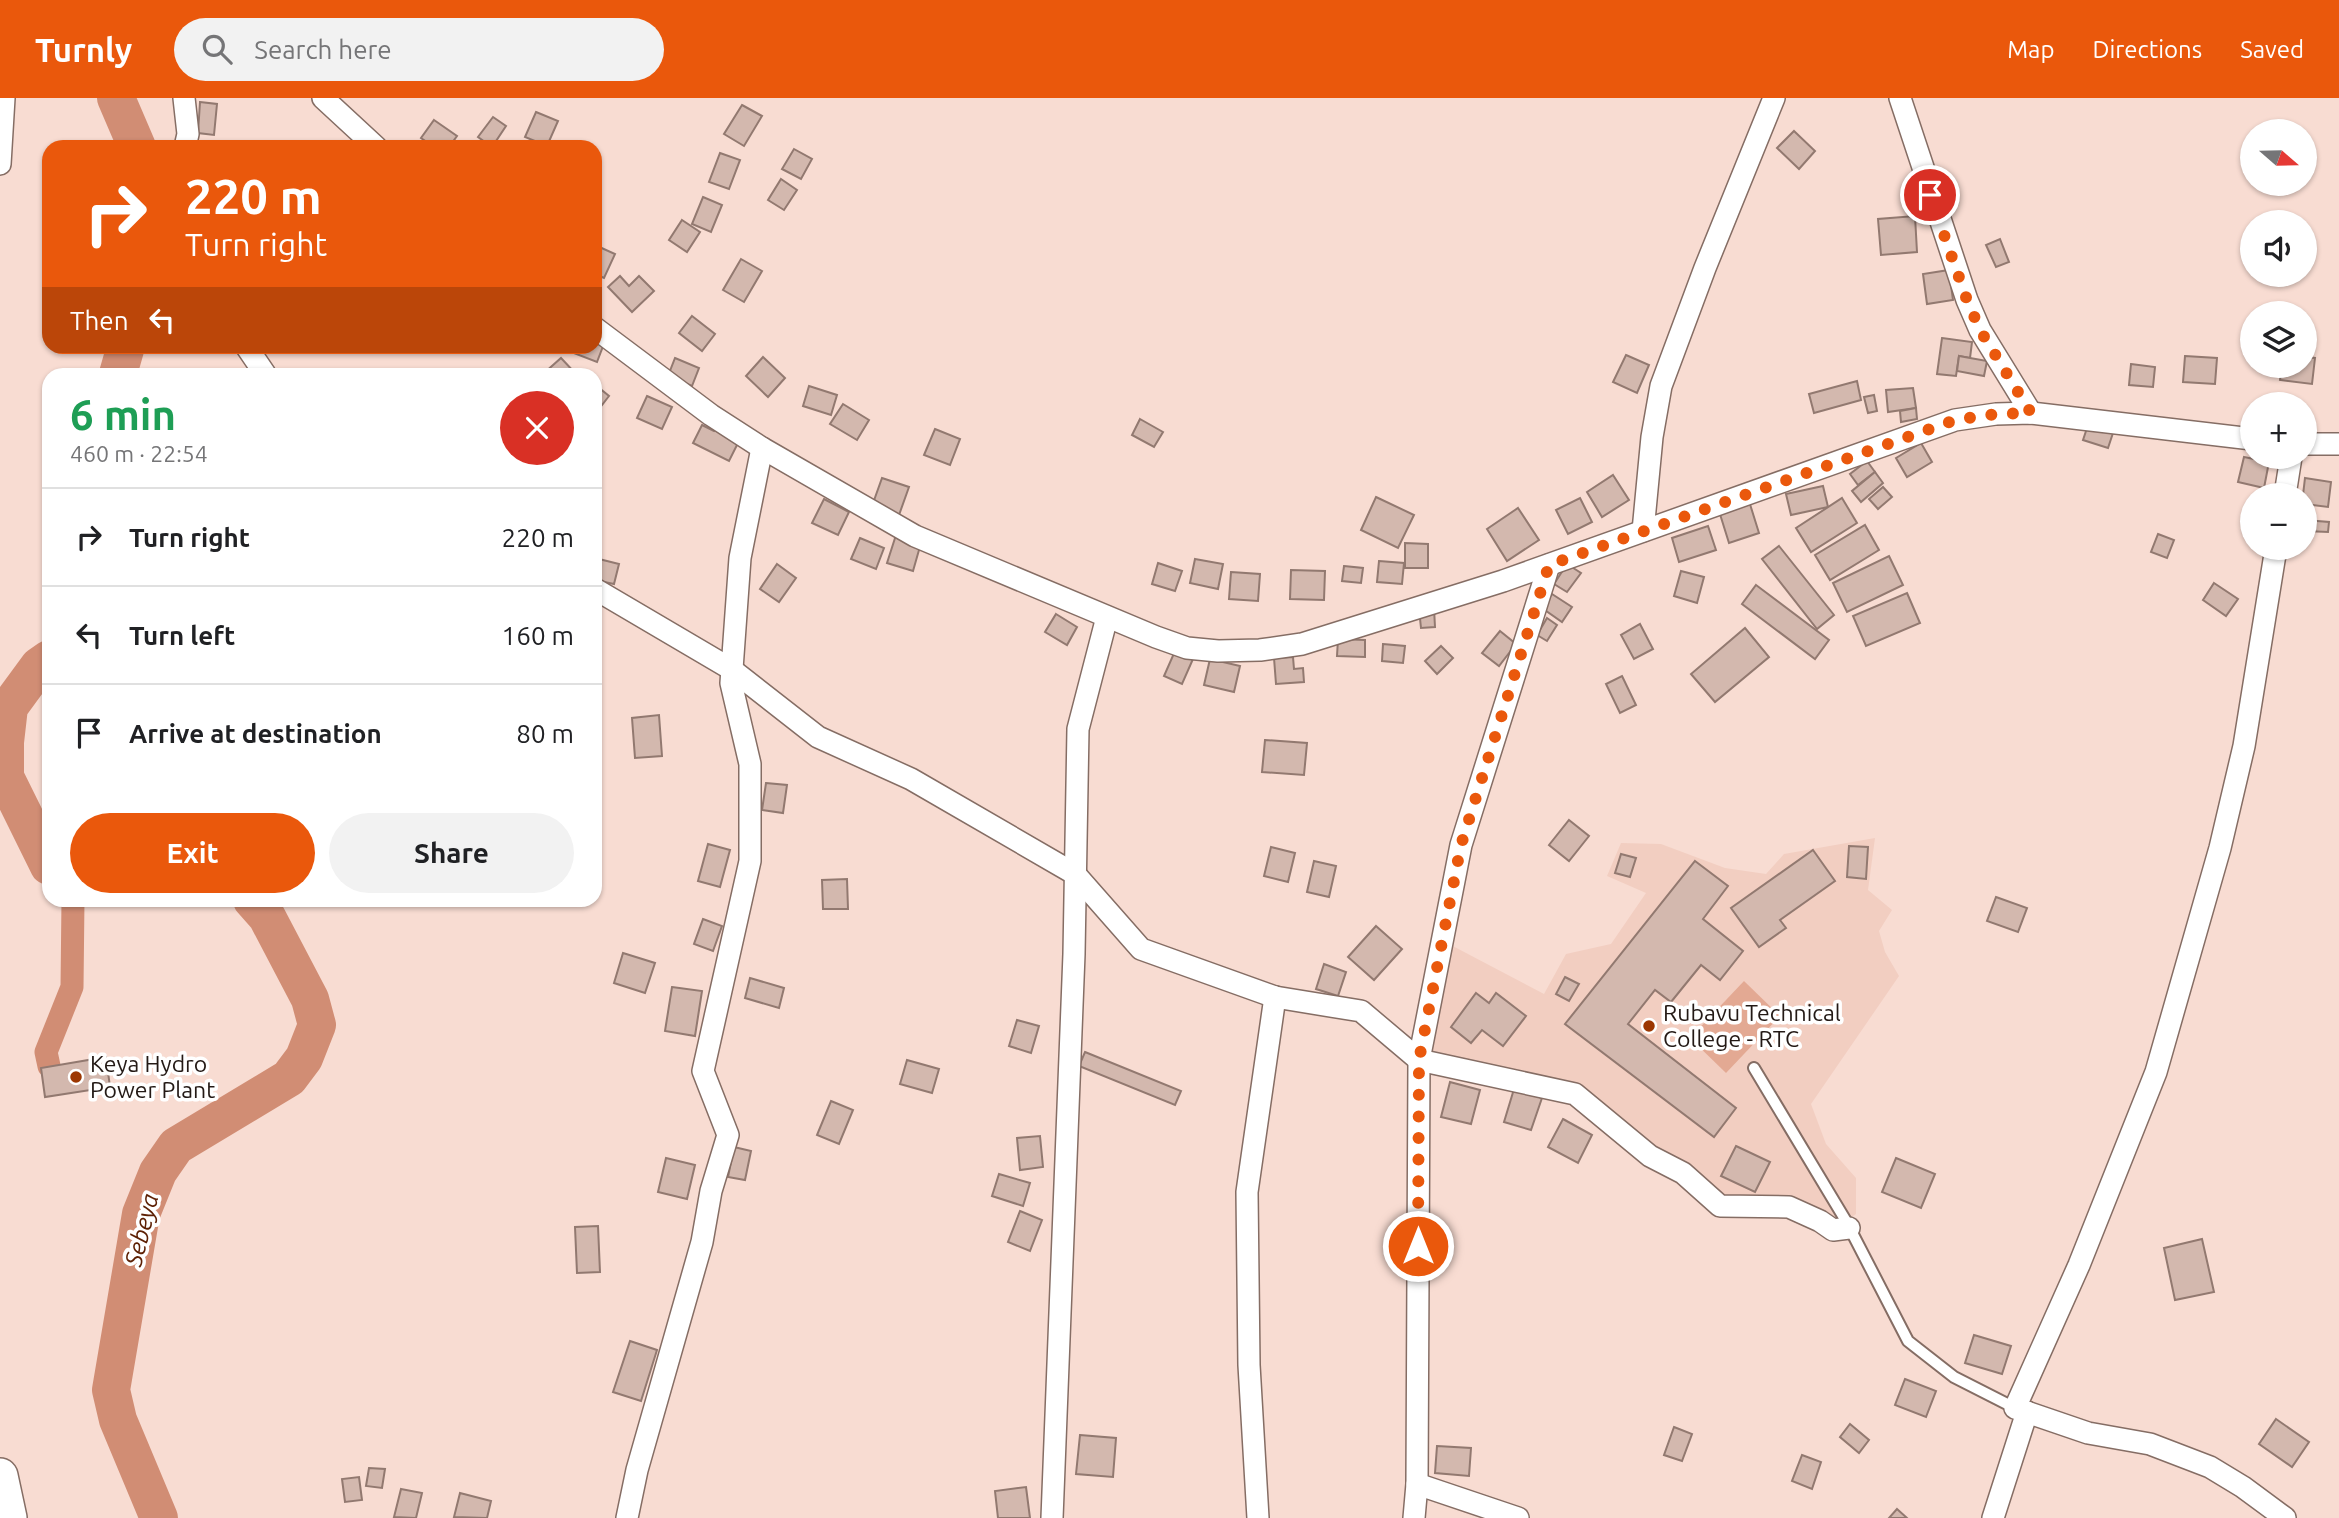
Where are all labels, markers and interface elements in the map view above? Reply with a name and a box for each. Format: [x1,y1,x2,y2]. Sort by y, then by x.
search box [174,18,664,81]
icon: search [198,30,236,68]
text: Turnly [35,31,132,68]
text: Search here [254,35,392,64]
text: Map [2007,36,2054,63]
text: Directions [2092,36,2202,63]
text: Saved [2240,36,2304,63]
north arrow [2240,119,2317,196]
map controls [2240,119,2317,560]
pin [1900,165,1960,225]
icon: right [70,168,161,259]
text: 220 m [185,168,322,223]
icon: arrive [1911,176,1949,214]
button: sound [2240,210,2317,287]
text: Turn right [185,226,327,262]
icon: left [143,301,181,339]
button: layers [2240,301,2317,378]
text: Then [70,306,129,335]
text: 6 min [70,391,176,438]
button: close [500,391,574,465]
button: + [2240,392,2317,469]
text: 460 m · 22:54 [70,441,208,466]
button: − [2240,483,2317,560]
icon: right [70,518,108,556]
text: Turn right [129,523,250,552]
text: 220 m [502,523,574,552]
icon: left [70,616,108,654]
text: Turn left [129,621,235,650]
text: 160 m [502,621,574,650]
icon: arrive [70,714,108,752]
text: Arrive at destination [129,719,382,748]
text: 80 m [516,719,574,748]
button: Exit [70,813,315,893]
button: Share [329,813,574,893]
place label: Rubavu Technical College - RTC [1663,1000,1841,1051]
marker: Rubavu Technical College - RTC [1641,1018,1657,1034]
place label: Keya Hydro Power Plant [90,1051,215,1102]
marker: Keya Hydro Power Plant [68,1069,84,1085]
water label: Sebeya [119,1191,164,1270]
position arrow [1381,1209,1455,1283]

